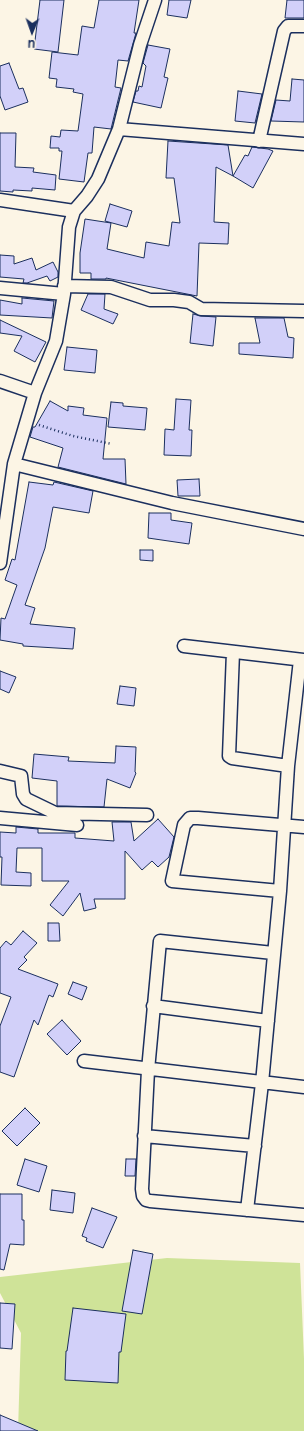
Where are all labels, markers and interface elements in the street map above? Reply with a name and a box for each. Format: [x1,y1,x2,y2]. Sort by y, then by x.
north arrow [12,12,52,52]
text: U [27,37,36,52]

